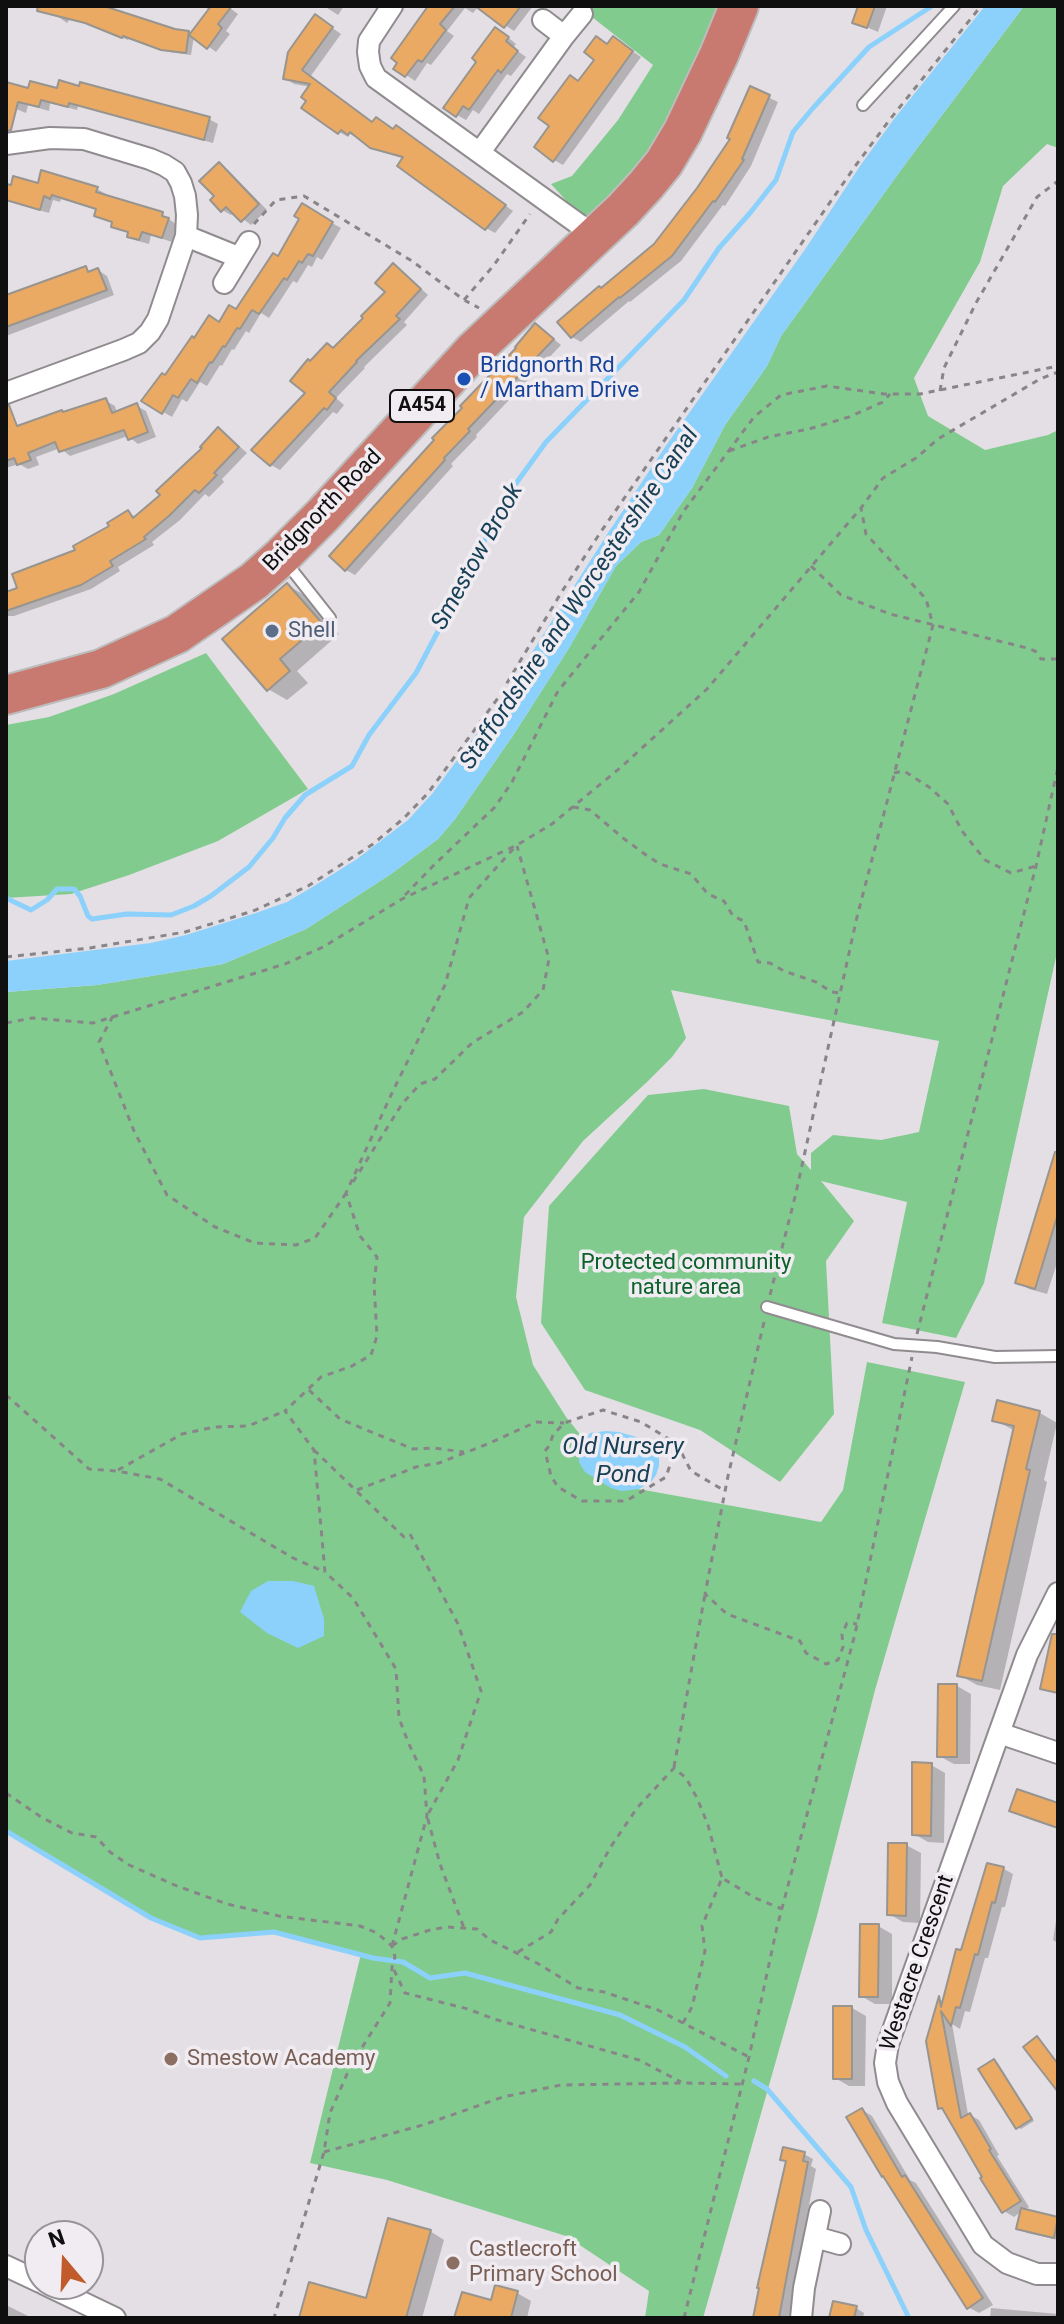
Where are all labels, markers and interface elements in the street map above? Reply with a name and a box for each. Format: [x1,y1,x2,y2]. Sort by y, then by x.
place label: Bridgnorth Rd / Martham Drive [480,353,639,404]
marker: Bridgnorth Rd / Martham Drive [455,370,473,388]
road number: A454 [390,390,454,422]
water label: Staffordshire and Worcestershire Canal [454,423,706,775]
street label: Bridgnorth Road [258,445,388,577]
water label: Smestow Brook [426,479,530,635]
place label: Shell [288,618,336,644]
marker: Shell [263,622,281,640]
park label: Protected community nature area [581,1250,791,1302]
water label: Old Nursery Pond [562,1434,684,1490]
street label: Westacre Crescent [876,1872,960,2054]
place label: Smestow Academy [187,2046,376,2072]
marker: Smestow Academy [162,2050,180,2068]
north arrow [24,2220,104,2300]
text: N [45,2224,68,2253]
place label: Castlecroft Primary School [469,2237,618,2288]
marker: Castlecroft Primary School [444,2254,462,2272]

